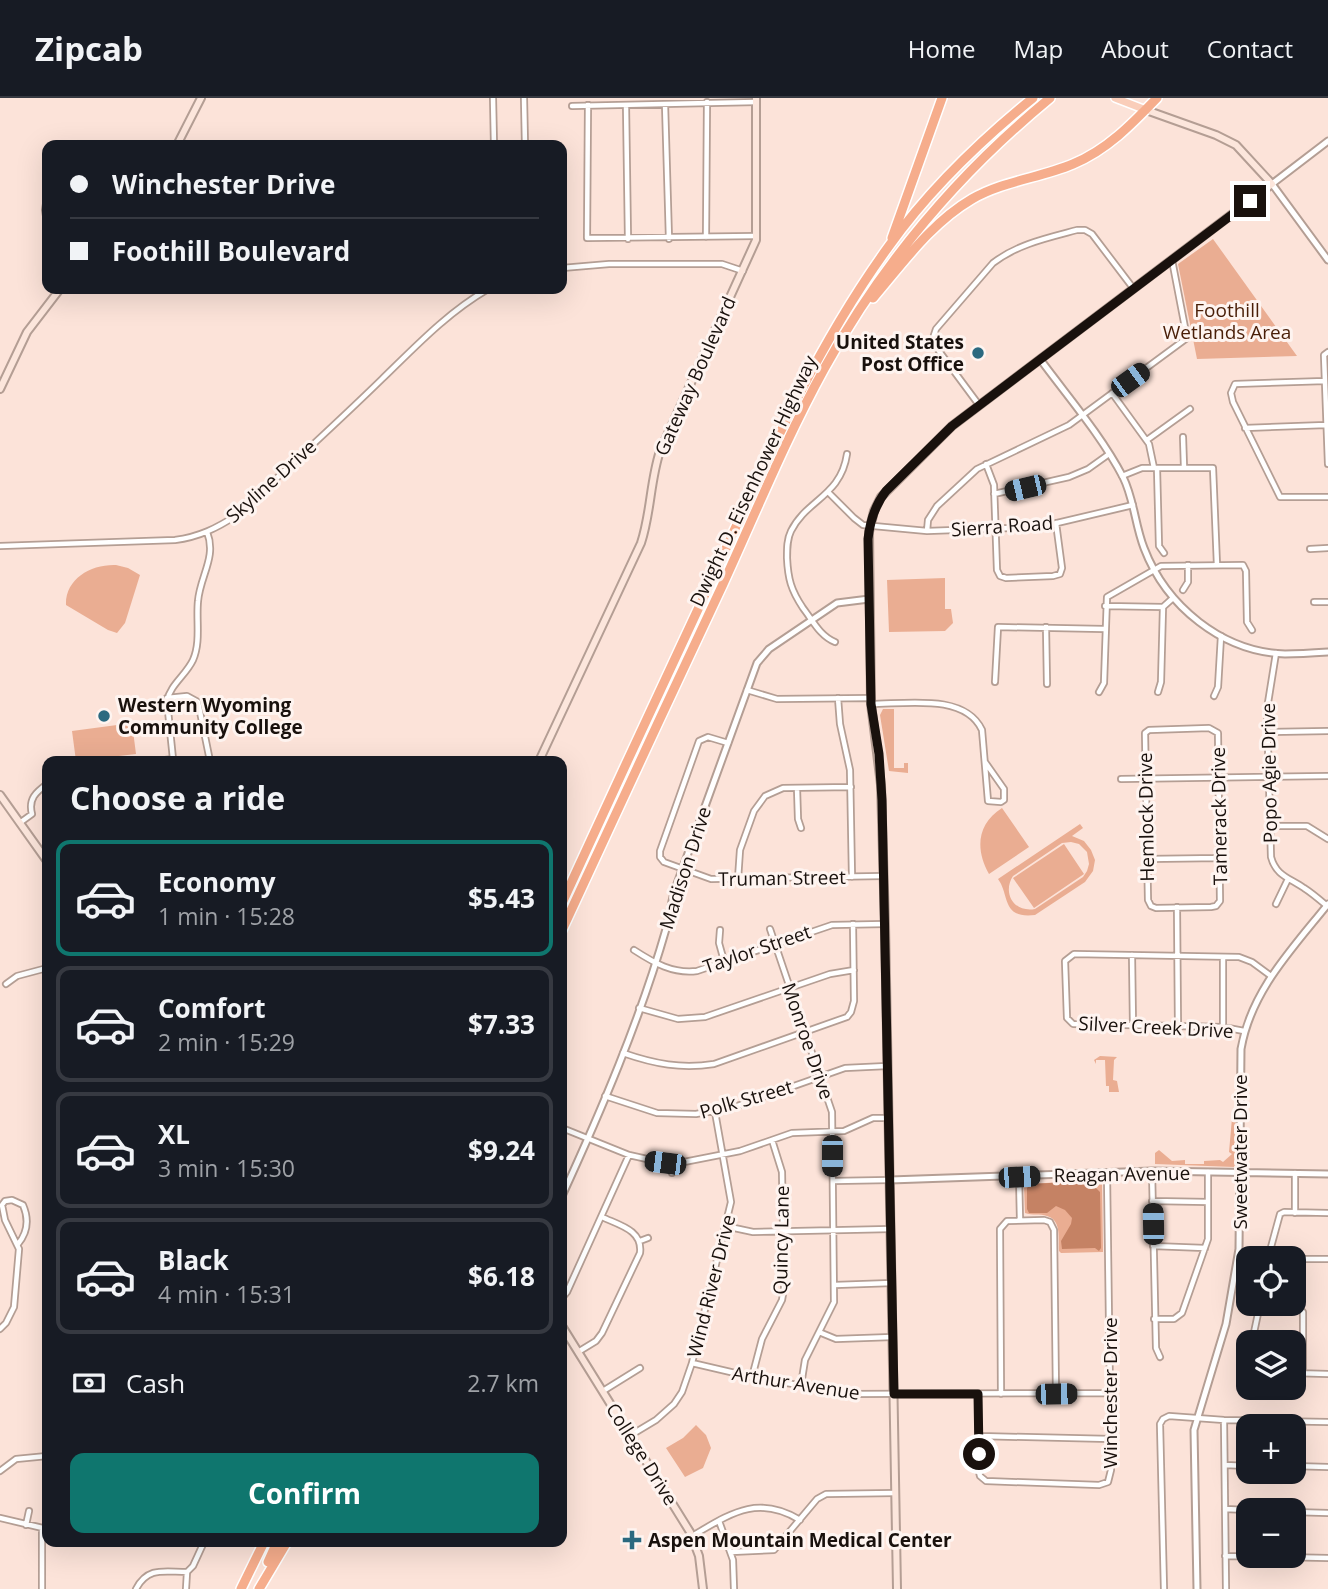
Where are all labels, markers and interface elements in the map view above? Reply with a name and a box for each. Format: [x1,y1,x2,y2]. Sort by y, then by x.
text: Zipcab [35,26,143,71]
text: Home [908,32,976,65]
text: Map [1014,32,1063,65]
text: About [1101,32,1169,65]
text: Contact [1207,32,1293,65]
text: Winchester Drive [112,166,335,202]
route end [1234,185,1266,217]
text: Foothill Boulevard [112,233,350,269]
street label: Gateway Boulevard [648,292,742,460]
park label: Foothill Wetlands Area [1163,297,1291,345]
place label: United States Post Office [836,329,964,377]
marker: United States Post Office [970,345,986,361]
street label: Dwight D. Eisenhower Highway [683,351,823,611]
car [1107,359,1154,401]
street label: Skyline Drive [220,433,322,529]
car [1003,473,1048,503]
street label: Sierra Road [950,509,1054,543]
place label: Western Wyoming Community College [118,692,303,740]
street label: Popo Agie Drive [1255,703,1283,843]
marker: Western Wyoming Community College [96,708,112,724]
street label: Tamerack Drive [1205,747,1233,885]
street label: Hemlock Drive [1132,752,1160,882]
text: Choose a ride [70,776,285,819]
street label: Madison Drive [653,803,717,933]
text: Economy [158,864,276,900]
street label: Truman Street [718,864,846,892]
icon: car [74,867,137,930]
text: $5.43 [468,880,535,916]
text: 1 min · 15:28 [158,900,295,932]
street label: Taylor Street [700,918,815,980]
street label: Monroe Drive [776,979,840,1103]
text: Comfort [158,990,265,1026]
icon: car [74,993,137,1056]
text: $7.33 [468,1006,535,1042]
street label: Silver Creek Drive [1078,1010,1234,1044]
text: 2 min · 15:29 [158,1026,295,1058]
street label: Polk Street [696,1073,796,1125]
street label: Sweetwater Drive [1227,1074,1253,1230]
text: XL [158,1116,190,1152]
icon: car [74,1119,137,1182]
text: $9.24 [468,1132,535,1168]
car [822,1135,843,1177]
car [643,1150,688,1176]
text: 3 min · 15:30 [158,1152,295,1184]
street label: Reagan Avenue [1054,1160,1190,1188]
car [998,1165,1041,1189]
street label: Quincy Lane [767,1185,795,1295]
car [1143,1203,1164,1245]
street label: Wind River Drive [681,1212,741,1360]
text: Black [158,1242,229,1278]
icon: car [74,1245,137,1308]
map controls [1236,1246,1306,1568]
button: locate [1236,1246,1306,1316]
text: $6.18 [468,1258,535,1294]
text: 4 min · 15:31 [158,1278,295,1310]
street label: Winchester Drive [1097,1317,1123,1469]
button: layers [1236,1330,1306,1400]
street label: Arthur Avenue [730,1360,862,1406]
icon: cash [70,1364,108,1402]
text: Cash [126,1365,185,1401]
text: 2.7 km [467,1367,539,1399]
car [1035,1383,1078,1405]
street label: College Drive [600,1398,684,1510]
button: + [1236,1414,1306,1484]
route start [963,1438,995,1470]
button: Confirm [70,1453,539,1533]
button: − [1236,1498,1306,1568]
place label: Aspen Mountain Medical Center [648,1527,952,1553]
marker: Aspen Mountain Medical Center [622,1530,642,1550]

